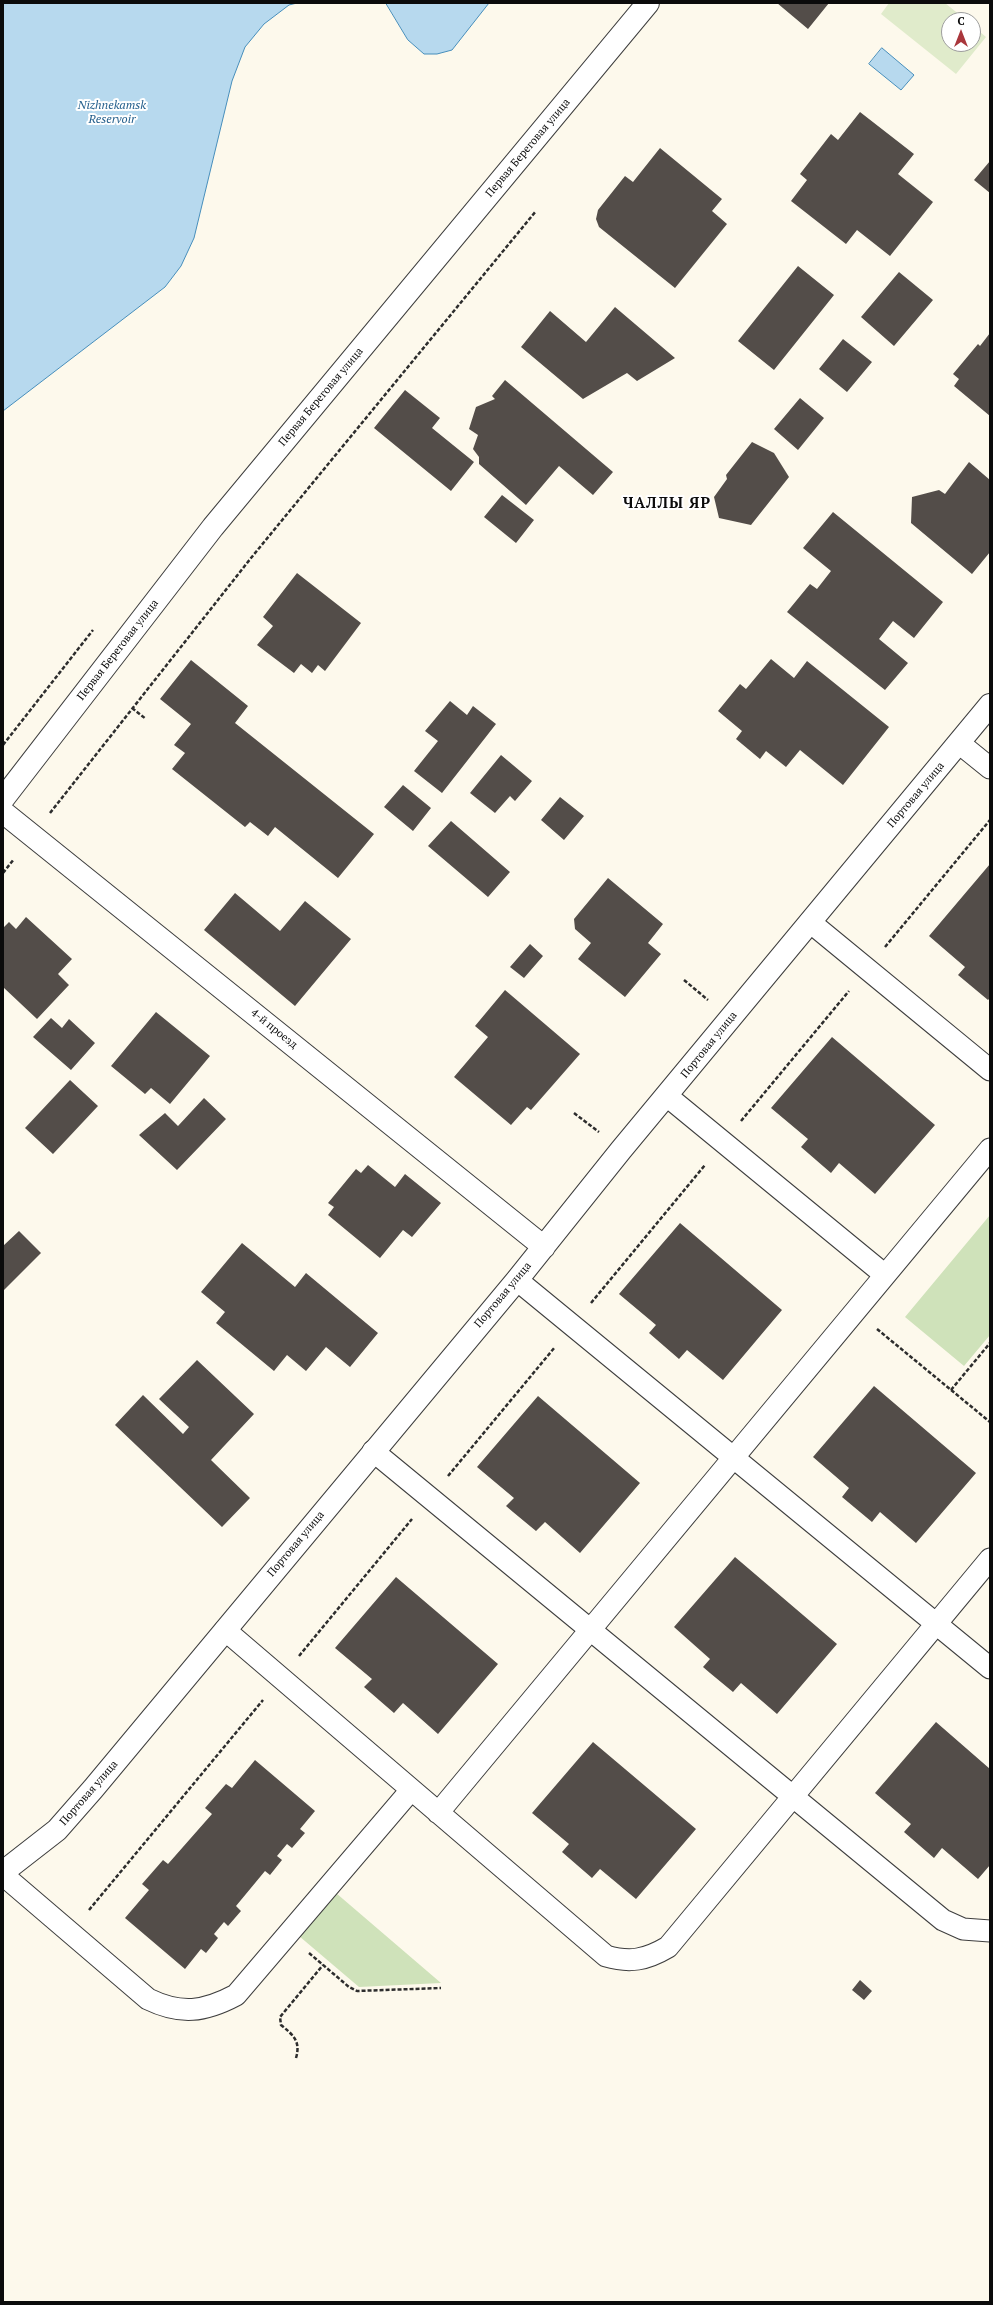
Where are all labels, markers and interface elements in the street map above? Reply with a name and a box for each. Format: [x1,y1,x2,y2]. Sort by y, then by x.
north arrow [941,12,981,52]
text: С [957,14,965,28]
street label: Первая Береговая улица [483,96,573,200]
water label: Nizhnekamsk Reservoir [78,99,146,127]
street label: Первая Береговая улица [276,345,366,449]
district label: ЧАЛЛЫ ЯР [623,495,711,513]
street label: Первая Береговая улица [75,597,161,703]
street label: Портовая улица [885,759,947,831]
street label: 4-й проезд [248,1006,300,1052]
street label: Портовая улица [678,1009,740,1081]
street label: Портовая улица [472,1259,534,1331]
street label: Портовая улица [265,1508,327,1580]
street label: Портовая улица [57,1758,121,1828]

